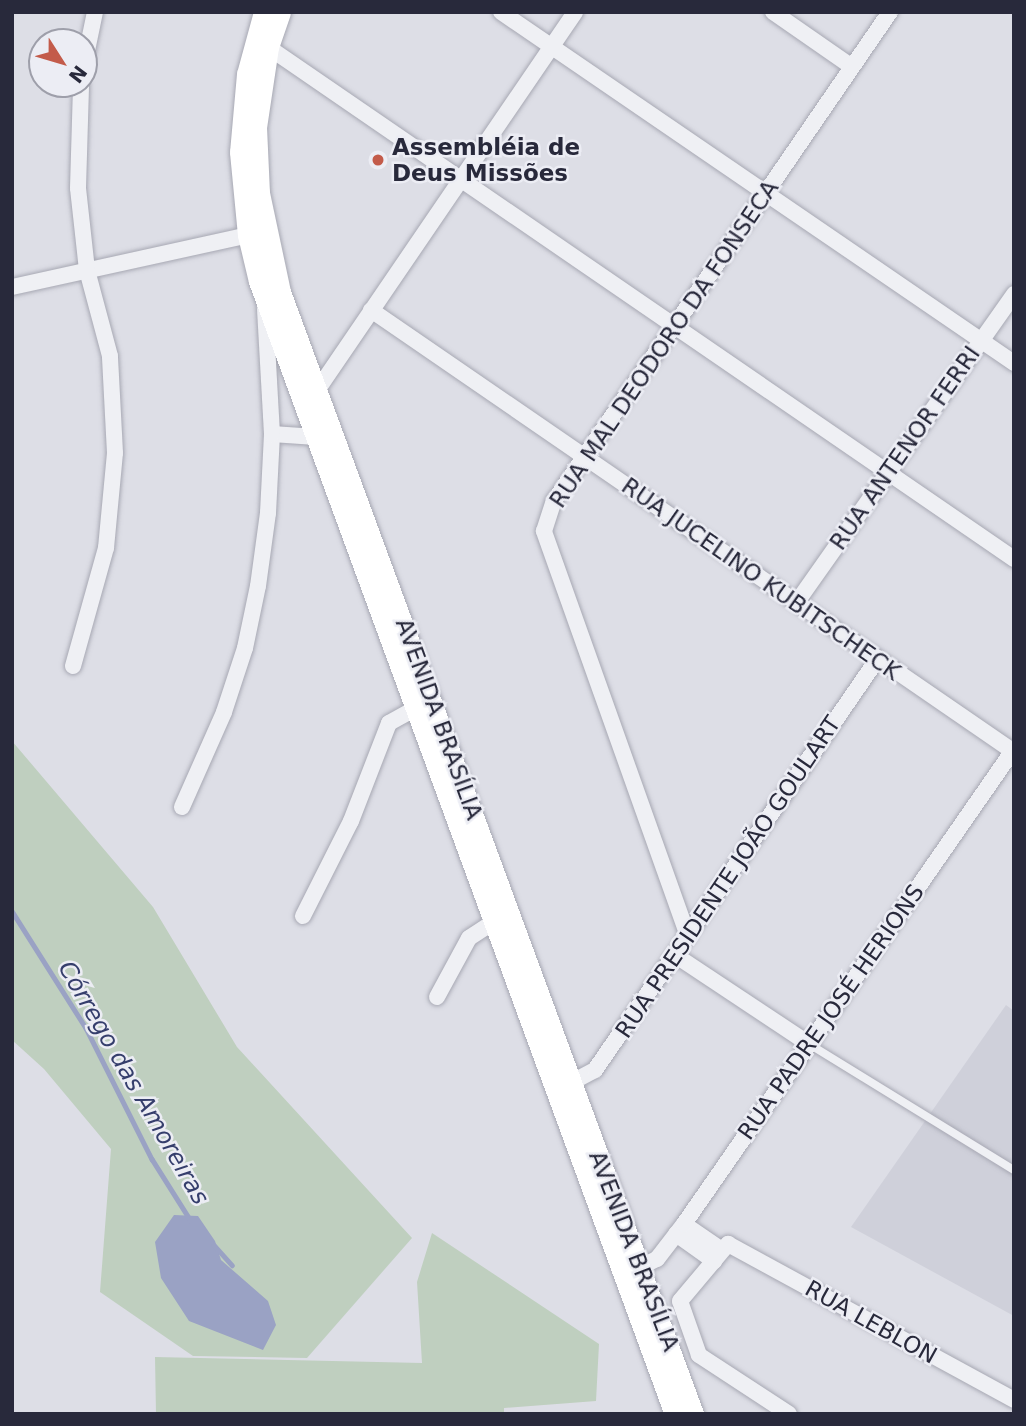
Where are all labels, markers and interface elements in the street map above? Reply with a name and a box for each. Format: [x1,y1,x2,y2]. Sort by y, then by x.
north arrow [28,28,98,98]
text: N [65,61,92,87]
place label: Assembléia de Deus Missões [392,133,580,187]
marker: Assembléia de Deus Missões [370,152,386,168]
street label: RUA MAL DEODORO DA FONSECA [544,175,784,513]
street label: RUA ANTENOR FERRI [824,341,986,555]
street label: RUA JUCELINO KUBITSCHECK [616,472,906,686]
street label: AVENIDA BRASÍLIA [390,615,488,823]
street label: RUA PRESIDENTE JOÃO GOULART [610,711,846,1043]
street label: RUA PADRE JOSÉ HERIONS [732,879,930,1145]
water label: Córrego das Amoreiras [51,956,215,1210]
street label: AVENIDA BRASÍLIA [583,1147,685,1355]
street label: RUA LEBLON [800,1274,942,1370]

